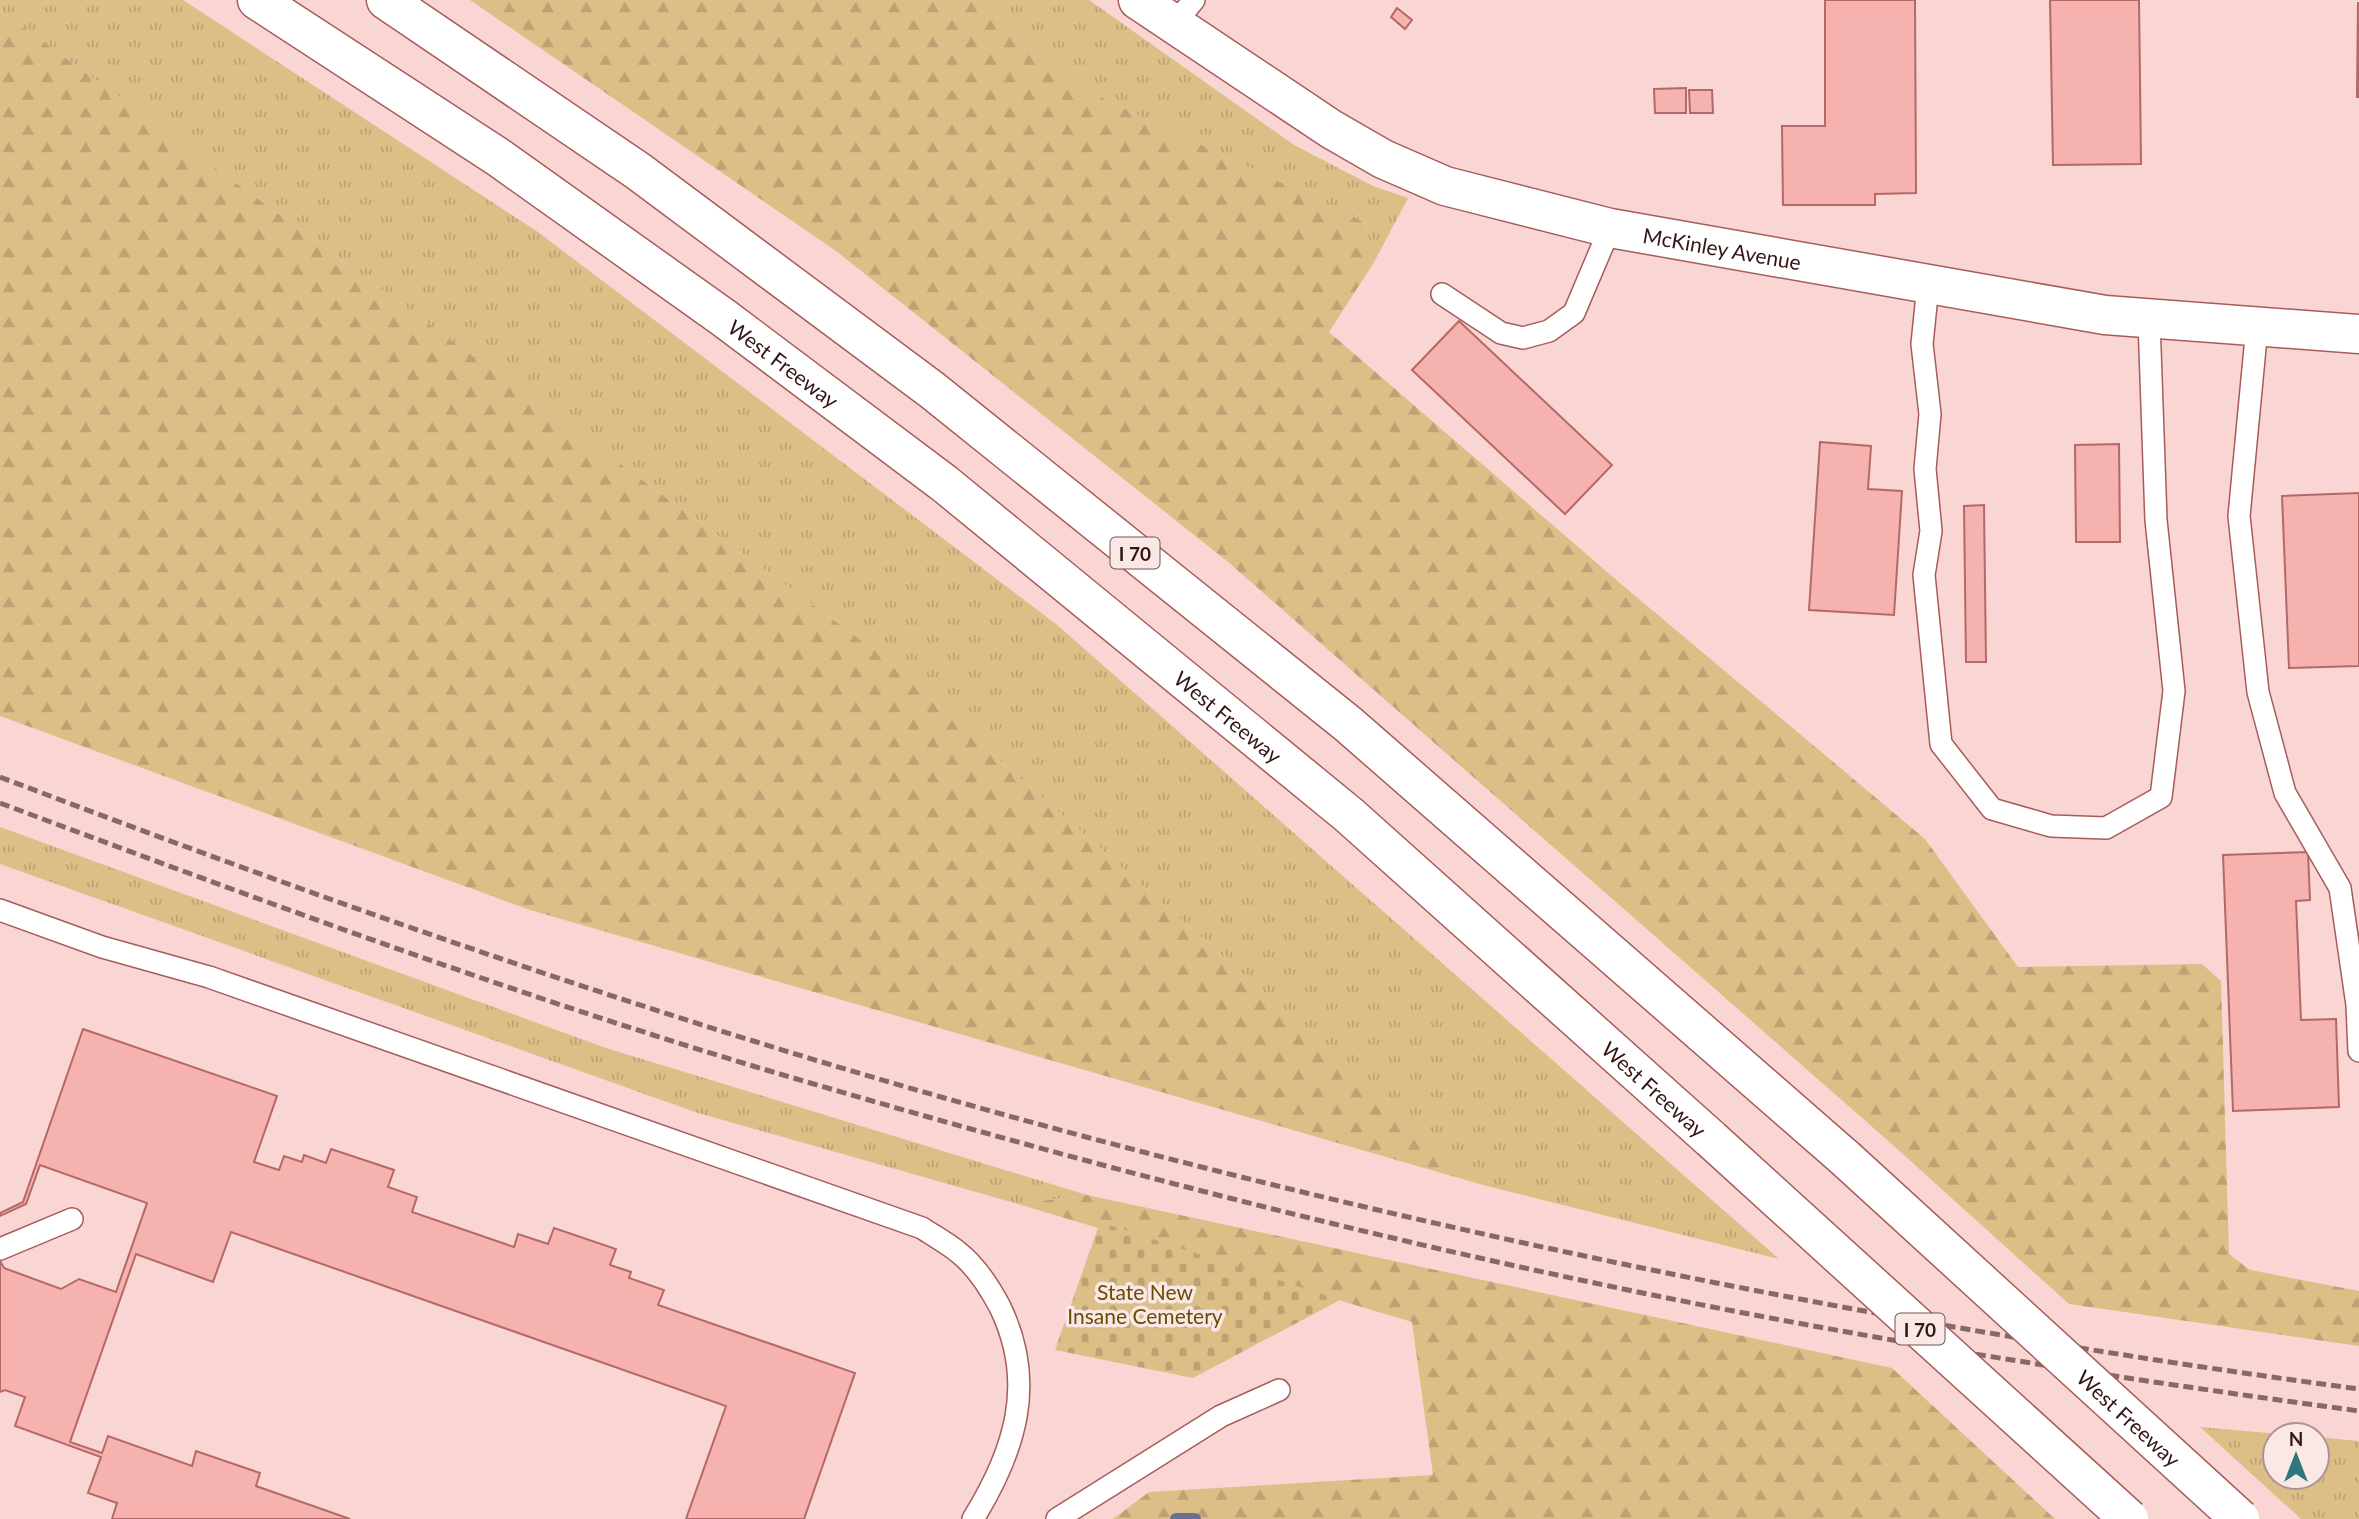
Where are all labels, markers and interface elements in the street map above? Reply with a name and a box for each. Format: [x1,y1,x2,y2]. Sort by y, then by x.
street label: McKinley Avenue [1641,222,1803,274]
street label: West Freeway [724,314,844,413]
road number: I 70 [1110,538,1160,568]
street label: West Freeway [1170,665,1287,768]
street label: West Freeway [1597,1035,1712,1142]
park label: State New Insane Cemetery [1067,1279,1223,1328]
road number: I 70 [1896,1314,1944,1344]
street label: West Freeway [2072,1364,2186,1471]
north arrow [2261,1421,2331,1491]
text: N [2289,1427,2303,1450]

